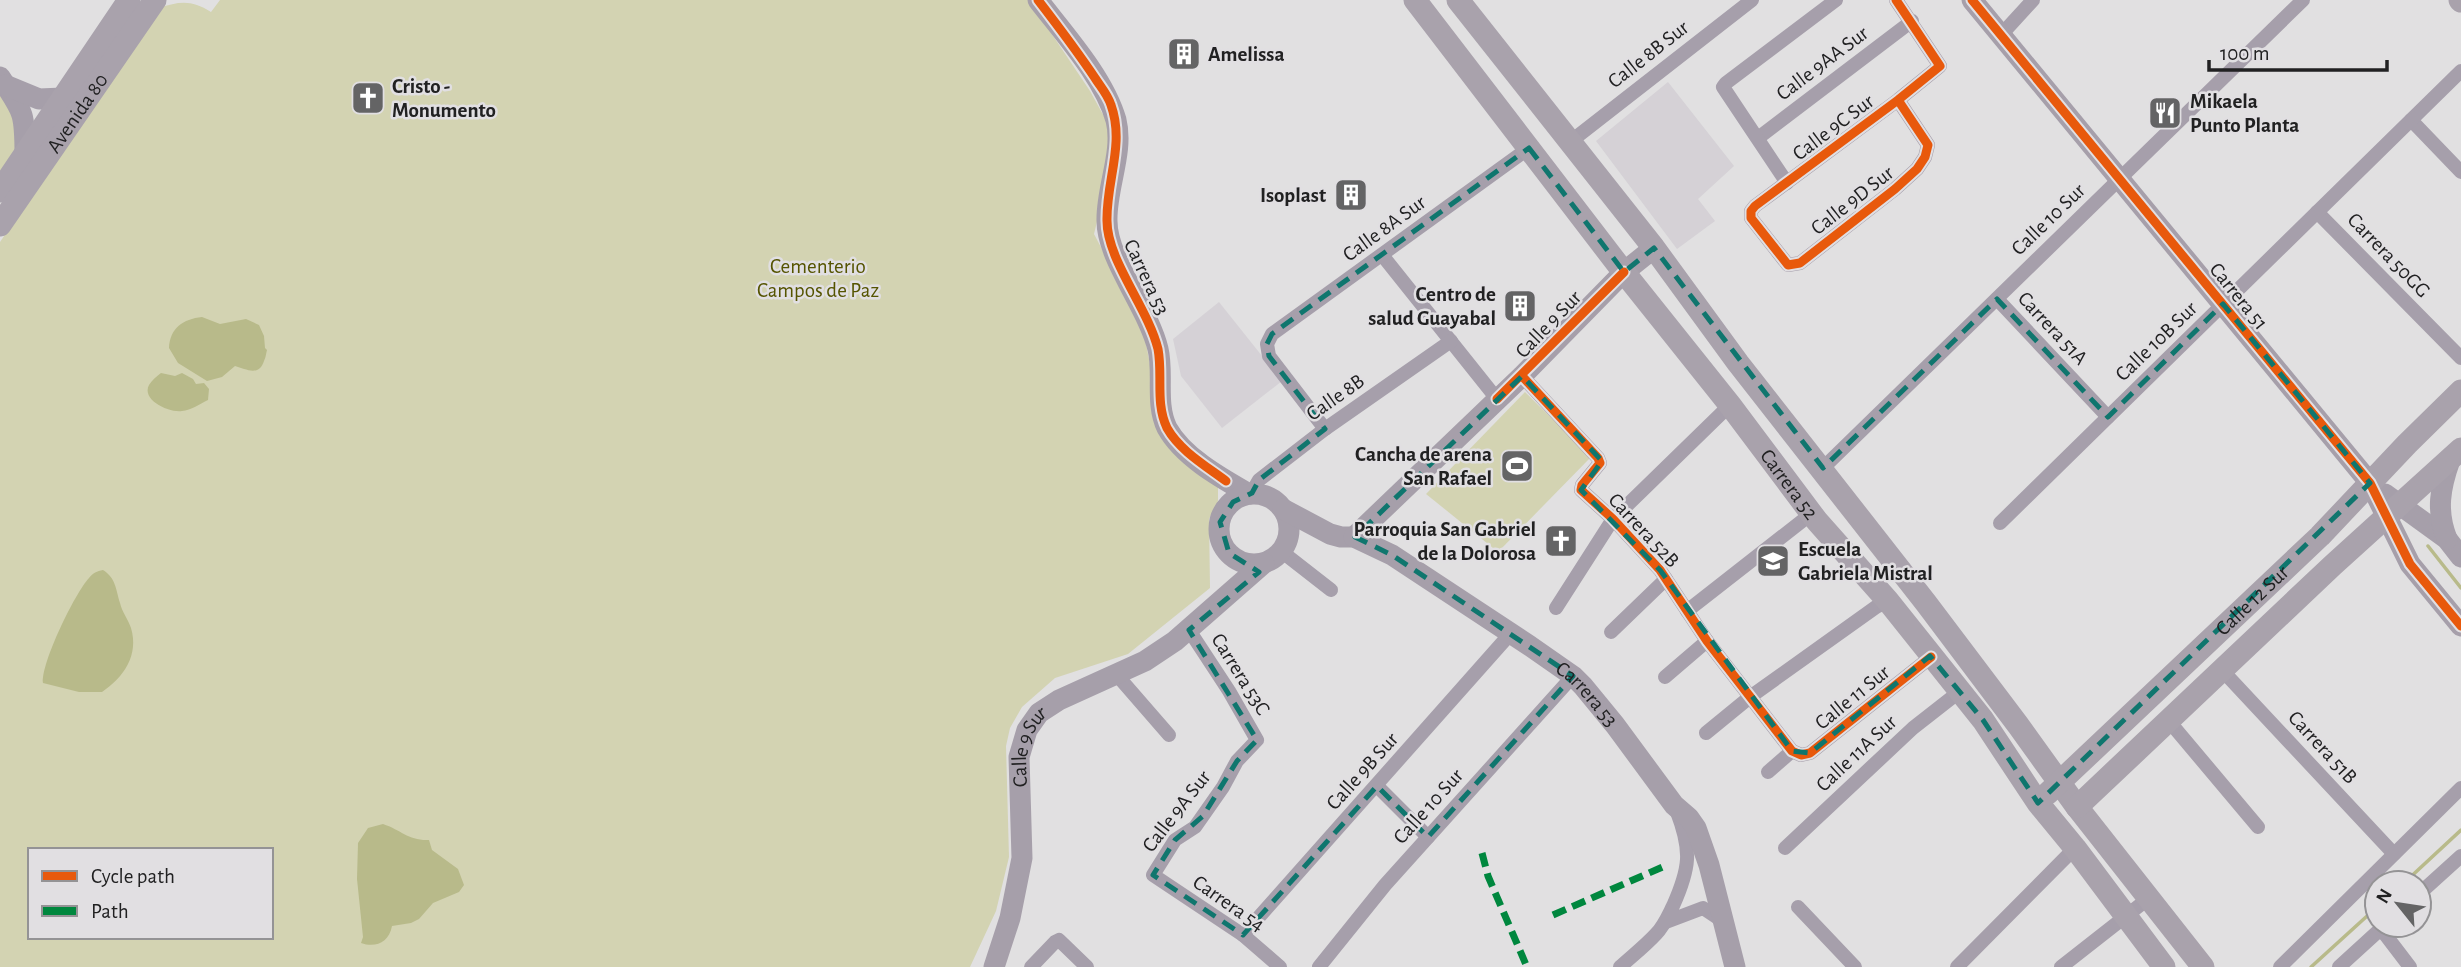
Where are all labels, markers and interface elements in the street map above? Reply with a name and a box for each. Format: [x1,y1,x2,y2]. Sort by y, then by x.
street label: Calle 8B Sur [1604,16,1693,92]
street label: Calle 9AA Sur [1772,22,1872,105]
scale bar [2209,28,2388,72]
building icon: Amelissa [1165,35,1203,73]
text: 100 m [2220,43,2270,64]
place label: Amelissa [1208,44,1284,65]
street label: Avenida 80 [43,70,112,157]
place label: Cristo - Monumento [392,76,496,121]
church icon: Cristo - Monumento [349,79,387,117]
street label: Calle 9C Sur [1789,90,1878,165]
place label: Mikaela Punto Planta [2190,91,2299,136]
restaurant icon: Mikaela Punto Planta [2146,94,2184,132]
street label: Calle 9D Sur [1807,162,1898,239]
building icon: Isoplast [1332,176,1370,214]
street label: Calle 10 Sur [2008,179,2089,259]
place label: Isoplast [1260,185,1326,206]
street label: Calle 8A Sur [1339,191,1430,265]
street label: Carrera 50GG [2343,209,2434,302]
street label: Carrera 53 [1120,236,1173,318]
park label: Cementerio Campos de Paz [757,256,879,301]
street label: Carrera 51 [2205,259,2272,334]
place label: Centro de salud Guayabal [1368,284,1496,329]
street label: Calle 9 Sur [1511,286,1585,362]
building icon: Centro de salud Guayabal [1501,287,1539,325]
street label: Carrera 51A [2014,288,2092,369]
street label: Calle 10B Sur [2112,297,2201,385]
street label: Calle 8B [1302,370,1368,425]
place label: Cancha de arena San Rafael [1355,444,1492,489]
street label: Carrera 52 [1756,445,1822,523]
sports icon: Cancha de arena San Rafael [1498,447,1536,485]
street label: Carrera 52B [1604,489,1683,572]
place label: Parroquia San Gabriel de la Dolorosa [1353,519,1536,564]
church icon: Parroquia San Gabriel de la Dolorosa [1542,522,1580,560]
place label: Escuela Gabriela Mistral [1798,539,1933,584]
school or university icon: Escuela Gabriela Mistral [1754,542,1792,580]
street label: Calle 12 Sur [2212,561,2293,640]
street label: Carrera 53C [1207,630,1274,719]
street label: Carrera 53 [1552,658,1622,731]
street label: Calle 11 Sur [1811,661,1894,734]
street label: Calle 9 Sur [1009,701,1050,787]
street label: Carrera 51B [2284,707,2361,788]
street label: Calle 11A Sur [1812,711,1901,796]
street label: Calle 9B Sur [1322,728,1402,814]
street label: Calle 10 Sur [1389,765,1467,848]
street label: Calle 9A Sur [1138,767,1215,856]
legend [28,848,273,939]
text: Cycle path [91,866,175,887]
north arrow [2363,869,2433,939]
street label: Carrera 54 [1189,871,1268,936]
text: N [2373,886,2396,907]
text: Path [91,901,129,922]

